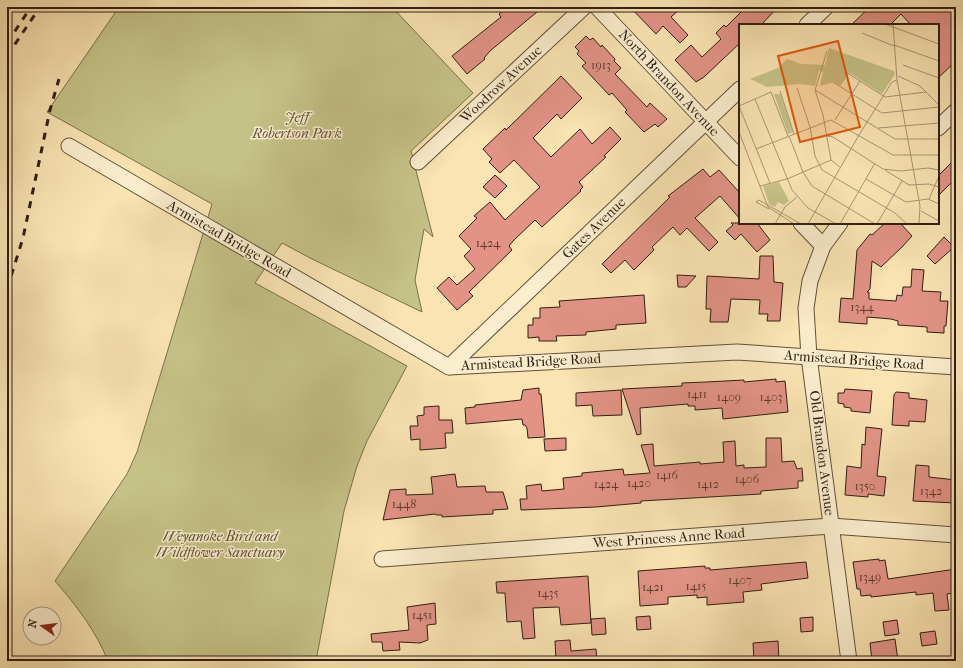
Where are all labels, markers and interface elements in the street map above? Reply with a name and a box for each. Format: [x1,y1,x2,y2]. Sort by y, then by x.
inset map [739,24,939,224]
street label: North Brandon Avenue [615,26,723,140]
street label: Woodrow Avenue [456,42,546,127]
house number: 1913 [591,58,611,72]
park label: Jeff Robertson Park [251,109,342,142]
street label: Gates Avenue [559,193,629,262]
street label: Armistead Bridge Road [163,196,294,282]
house number: 1424 [476,236,501,250]
house number: 1344 [850,300,875,314]
street label: Armistead Bridge Road [782,347,925,373]
street label: Armistead Bridge Road [460,350,602,374]
house number: 1411 [687,387,707,401]
street label: Old Brandon Avenue [806,389,838,517]
house number: 1409 [717,390,741,404]
house number: 1403 [760,390,783,404]
house number: 1416 [656,468,679,482]
house number: 1406 [735,472,760,486]
house number: 1420 [627,476,651,490]
house number: 1424 [594,477,619,491]
house number: 1412 [697,477,719,491]
house number: 1350 [855,479,875,493]
house number: 1342 [920,484,942,498]
house number: 1448 [392,497,416,511]
street label: West Princess Anne Road [591,524,746,552]
park label: Weyanoke Bird and Wildflower Sanctuary [156,528,286,561]
house number: 1349 [859,570,881,584]
house number: 1407 [728,573,752,587]
house number: 1415 [686,579,706,593]
house number: 1421 [642,580,664,594]
house number: 1435 [537,586,559,600]
north arrow [22,606,62,646]
house number: 1451 [412,608,432,622]
text: N [25,617,40,629]

